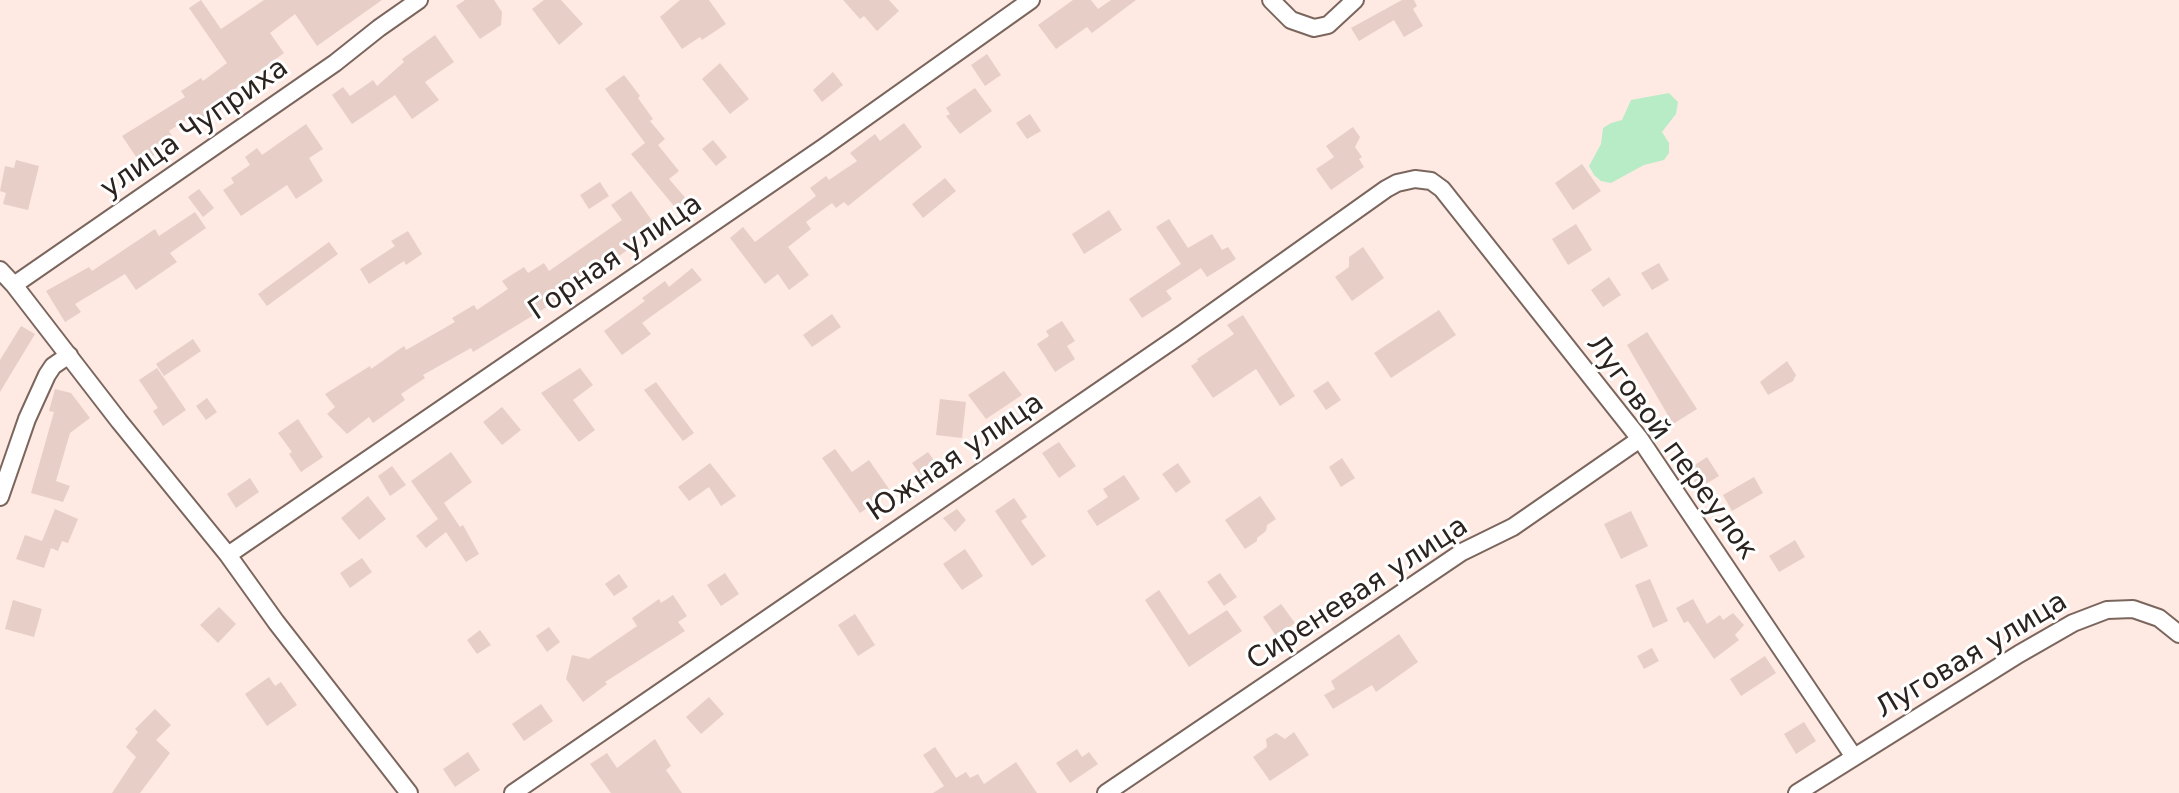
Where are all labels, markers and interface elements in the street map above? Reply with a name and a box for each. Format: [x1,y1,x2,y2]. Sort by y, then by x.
street label: улица Чуприха [95,52,295,206]
street label: Горная улица [523,188,709,328]
street label: Луговой переулок [1578,329,1764,567]
street label: Южная улица [861,387,1051,529]
street label: Сиреневая улица [1241,510,1475,678]
street label: Луговая улица [1870,586,2074,726]

